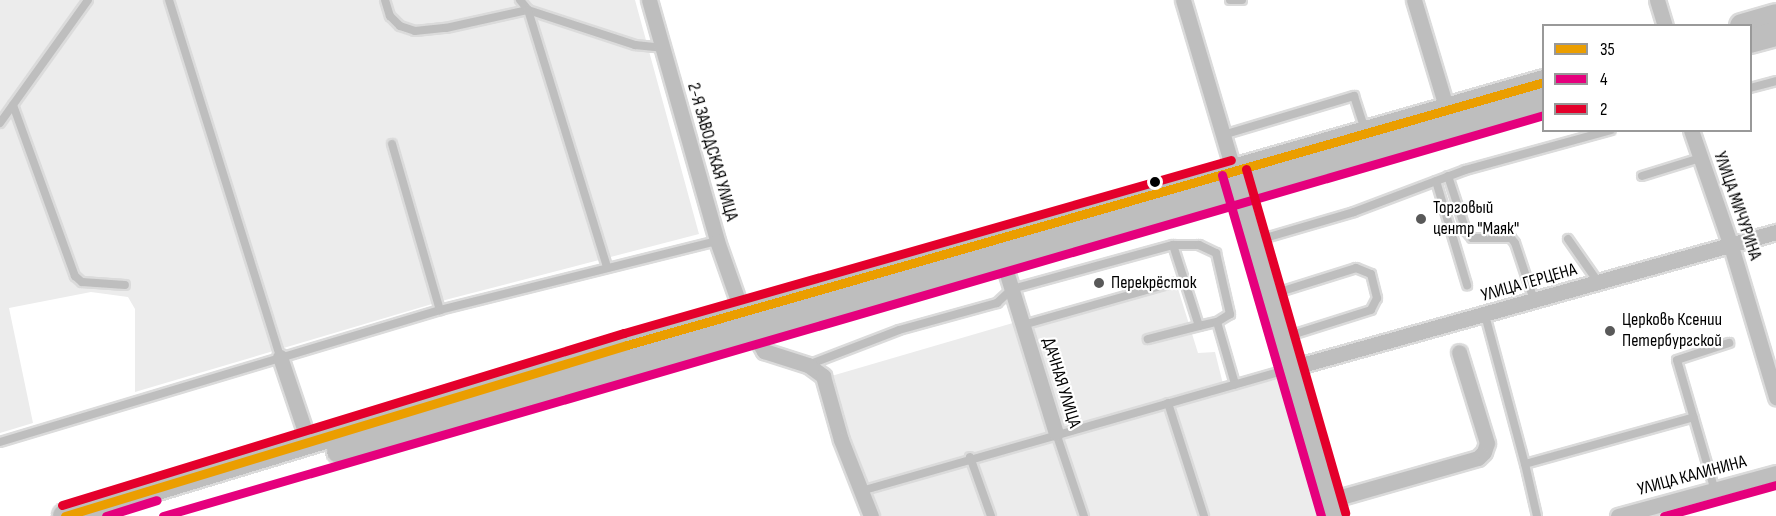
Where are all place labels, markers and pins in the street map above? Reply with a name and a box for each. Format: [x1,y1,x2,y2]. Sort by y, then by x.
unlabelled marker [1149,176,1161,188]
place label: Торговый центр "Маяк" [1433,198,1519,240]
marker: Торговый центр "Маяк" [1414,212,1428,226]
place label: Перекрёсток [1111,272,1196,294]
marker: Перекрёсток [1092,276,1106,290]
place label: Церковь Ксении Петербургской [1622,310,1722,352]
marker: Церковь Ксении Петербургской [1603,324,1617,338]

